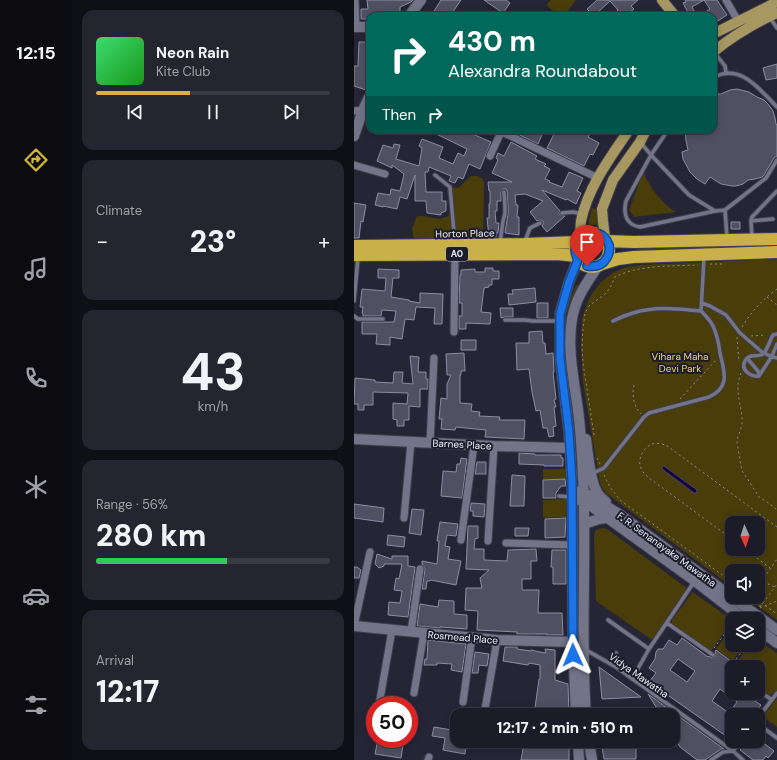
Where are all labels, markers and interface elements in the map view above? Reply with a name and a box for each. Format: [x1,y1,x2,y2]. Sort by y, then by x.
text: 430 m [448,23,536,60]
icon: right [382,28,434,80]
text: 12:15 [16,41,56,65]
text: Neon Rain [156,43,229,63]
text: Alexandra Roundabout [448,59,637,83]
text: Kite Club [156,63,210,80]
icon: previous [124,101,146,123]
icon: pause [202,101,224,123]
icon: next [280,101,302,123]
icon: right [424,104,446,126]
text: Then [382,105,416,125]
icon: directions [22,146,50,174]
text: Climate [96,202,142,219]
text: 23° [190,222,236,261]
pin [570,225,604,266]
street label: Horton Place [435,226,495,241]
text: − [96,227,108,256]
text: + [318,227,330,256]
icon: arrive [576,231,598,253]
road number: A0 [446,247,468,261]
icon: music [22,255,50,283]
text: 43 [180,338,246,406]
park label: Vihara Maha Devi Park [651,350,709,375]
icon: phone [22,364,50,392]
text: km/h [198,398,228,415]
street label: Barnes Place [432,436,492,453]
icon: climate [22,473,50,501]
text: Range · 56% [96,496,168,513]
street label: F. R. Senanayake Mawatha [615,509,719,590]
text: 280 km [96,516,206,555]
north arrow [725,516,765,556]
map controls [725,516,765,748]
button: sound [725,564,765,604]
icon: car [22,582,50,610]
button: layers [725,612,765,652]
street label: Rosmead Place [427,628,499,647]
position arrow [552,634,594,676]
street label: Vidya Mawatha [606,650,671,701]
text: Arrival [96,652,134,669]
button: + [725,660,765,700]
text: 12:17 [96,672,159,711]
icon: filters [22,691,50,719]
speed limit sign: 50 [366,696,418,748]
button: − [725,708,765,748]
text: 12:17 · 2 min · 510 m [497,718,633,738]

